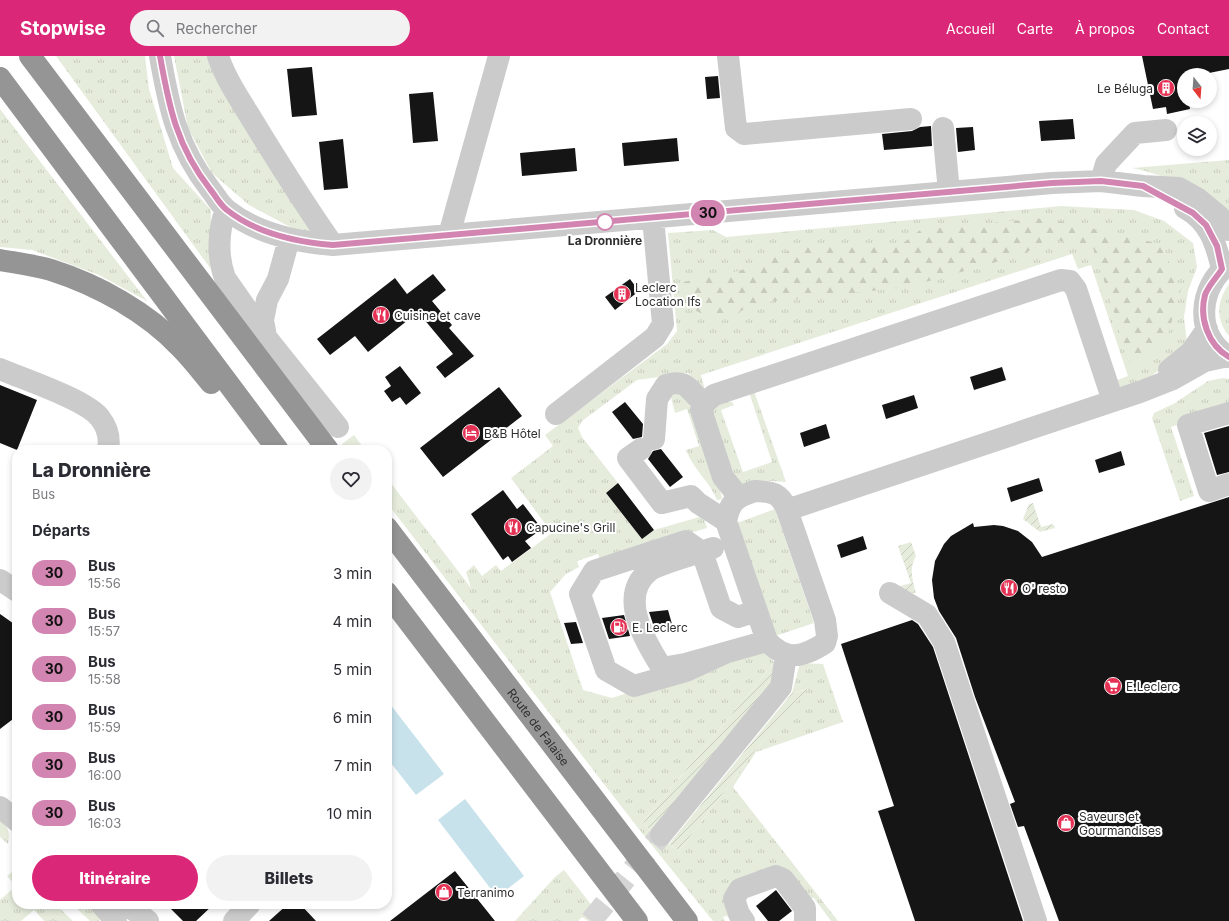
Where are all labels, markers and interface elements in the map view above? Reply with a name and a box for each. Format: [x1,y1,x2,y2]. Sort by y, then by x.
search box [130,10,410,46]
text: Stopwise [20,17,106,40]
icon: search [144,17,166,39]
text: Rechercher [176,19,257,38]
text: Accueil [946,20,995,37]
text: Carte [1017,20,1053,37]
text: À propos [1075,20,1135,37]
text: Contact [1157,20,1209,37]
north arrow [1177,68,1217,108]
map controls [1177,68,1217,156]
building icon: Le Béluga [1156,78,1176,98]
place label: Le Béluga [1097,81,1153,96]
button: layers [1177,116,1217,156]
line badge: 30 [690,200,726,226]
text: 30 [699,204,717,221]
marker: La Dronnière [596,213,614,231]
place label: La Dronnière [568,233,642,248]
place label: Leclerc Location Ifs [635,280,701,309]
building icon: Leclerc Location Ifs [612,284,632,304]
restaurant icon: Cuisine et cave [371,305,391,325]
place label: Cuisine et cave [394,308,481,323]
hotel icon: B&B Hôtel [461,423,481,443]
place label: B&B Hôtel [484,426,541,441]
button: heart [330,458,372,500]
text: La Dronnière [32,459,151,482]
text: Bus [32,486,55,502]
restaurant icon: Capucine's Grill [503,517,523,537]
place label: Capucine's Grill [526,520,615,535]
text: Départs [32,521,90,540]
text: Bus [88,556,116,575]
text: 30 [45,564,63,581]
text: 3 min [333,564,372,583]
text: 15:56 [88,575,121,591]
restaurant icon: O' resto [999,578,1019,598]
place label: O' resto [1022,581,1067,596]
text: Bus [88,604,116,623]
text: 30 [45,612,63,629]
text: 4 min [332,612,372,631]
fuel station icon: E. Leclerc [609,617,629,637]
place label: E. Leclerc [632,620,688,635]
text: 15:57 [88,623,120,639]
text: Bus [88,652,116,671]
text: 30 [45,660,63,677]
text: 5 min [333,660,372,679]
text: 15:58 [88,671,121,687]
supermarket icon: E.Leclerc [1103,676,1123,696]
place label: E.Leclerc [1126,679,1179,694]
street label: Route de Falaise [504,685,573,768]
text: Bus [88,700,116,719]
text: 30 [45,708,63,725]
text: 6 min [333,708,372,727]
text: 15:59 [88,719,121,735]
text: Bus [88,748,116,767]
text: 30 [45,756,63,773]
text: 7 min [334,756,372,775]
text: 16:00 [88,767,122,783]
text: Bus [88,796,116,815]
text: 30 [45,804,63,821]
text: 10 min [327,804,372,823]
place label: Saveurs et Gourmandises [1079,809,1161,838]
shop icon: Saveurs et Gourmandises [1056,813,1076,833]
text: 16:03 [88,815,121,831]
button: Itinéraire [32,855,198,901]
button: Billets [206,855,372,901]
shop icon: Terranimo [434,882,454,902]
place label: Terranimo [457,885,514,900]

